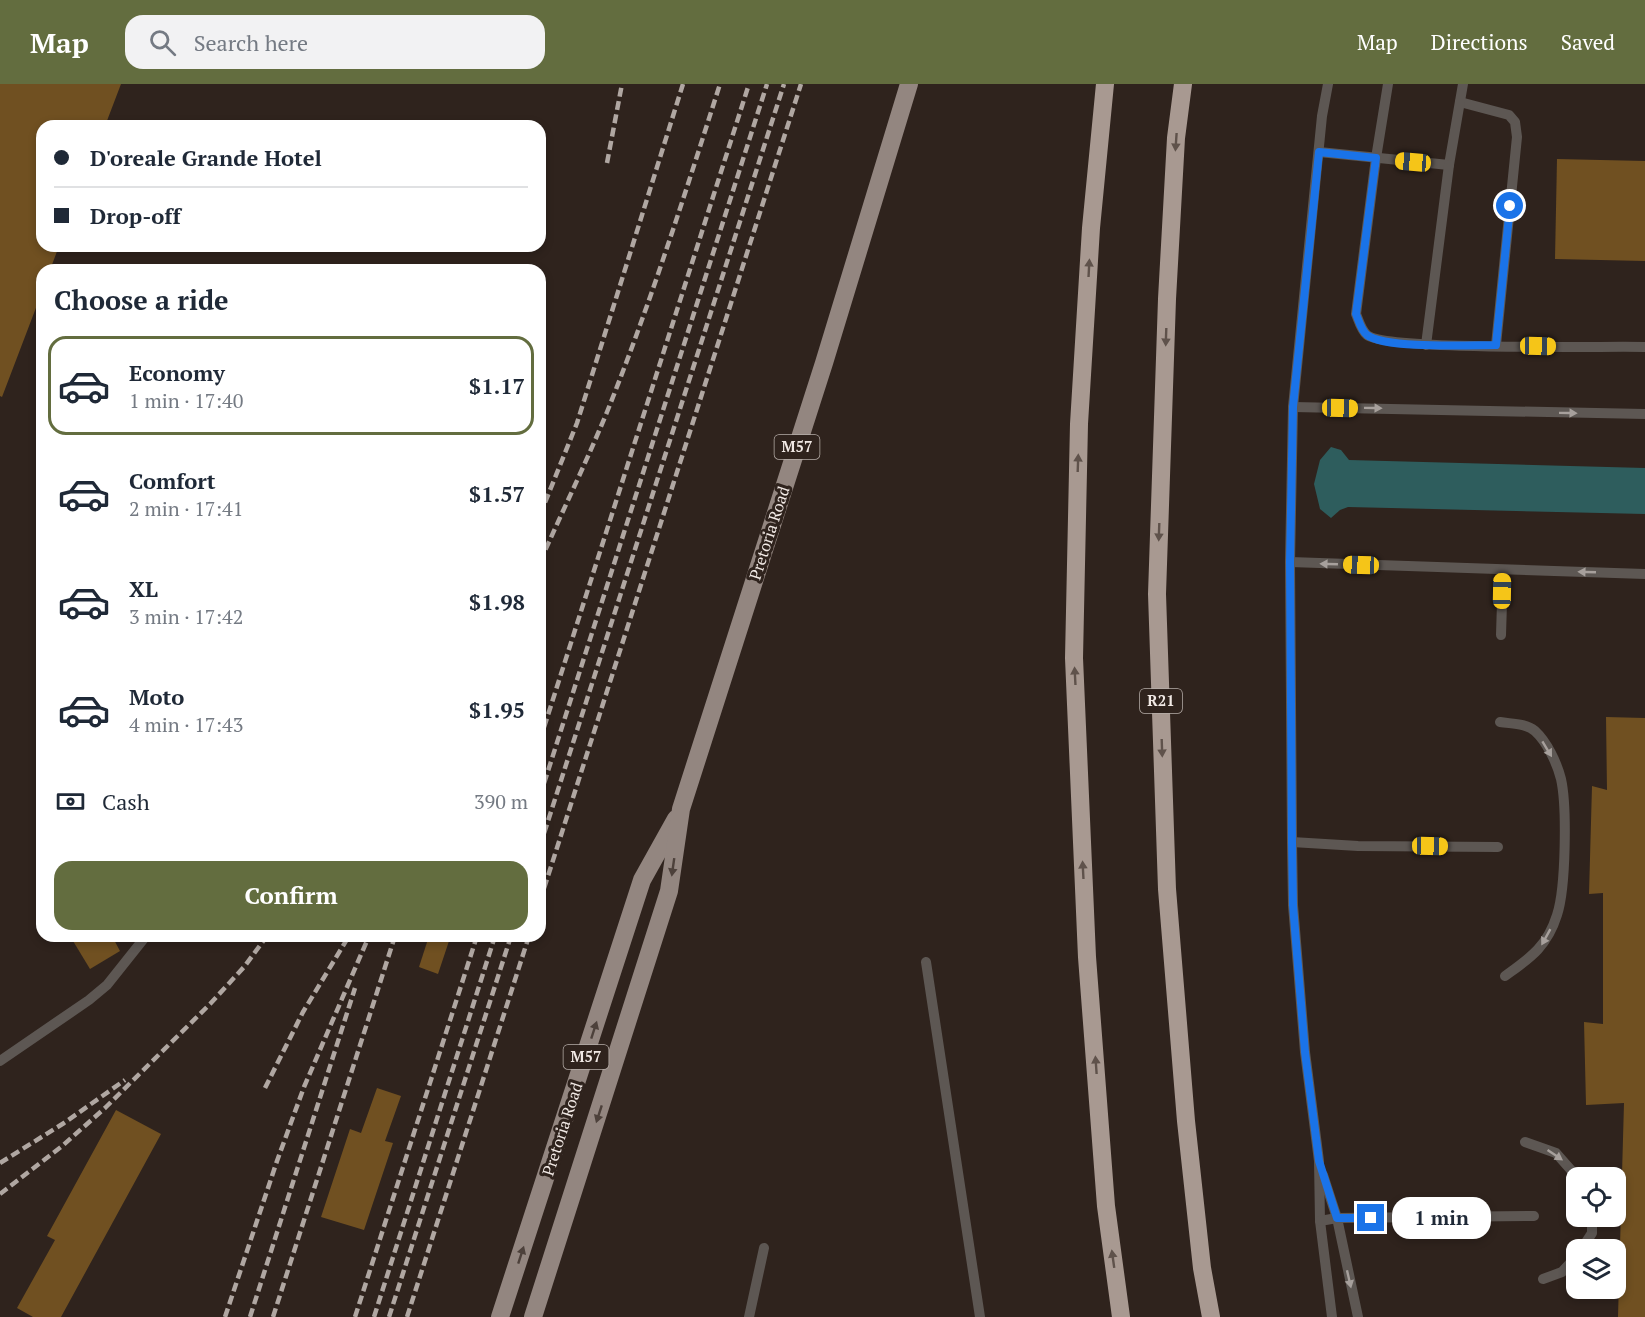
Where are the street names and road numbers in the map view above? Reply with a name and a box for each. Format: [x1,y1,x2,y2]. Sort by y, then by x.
road number: M57 [774,435,820,459]
street label: Pretoria Road [744,483,795,583]
road number: R21 [1140,689,1182,713]
road number: M57 [564,1045,608,1069]
street label: Pretoria Road [537,1079,588,1179]

